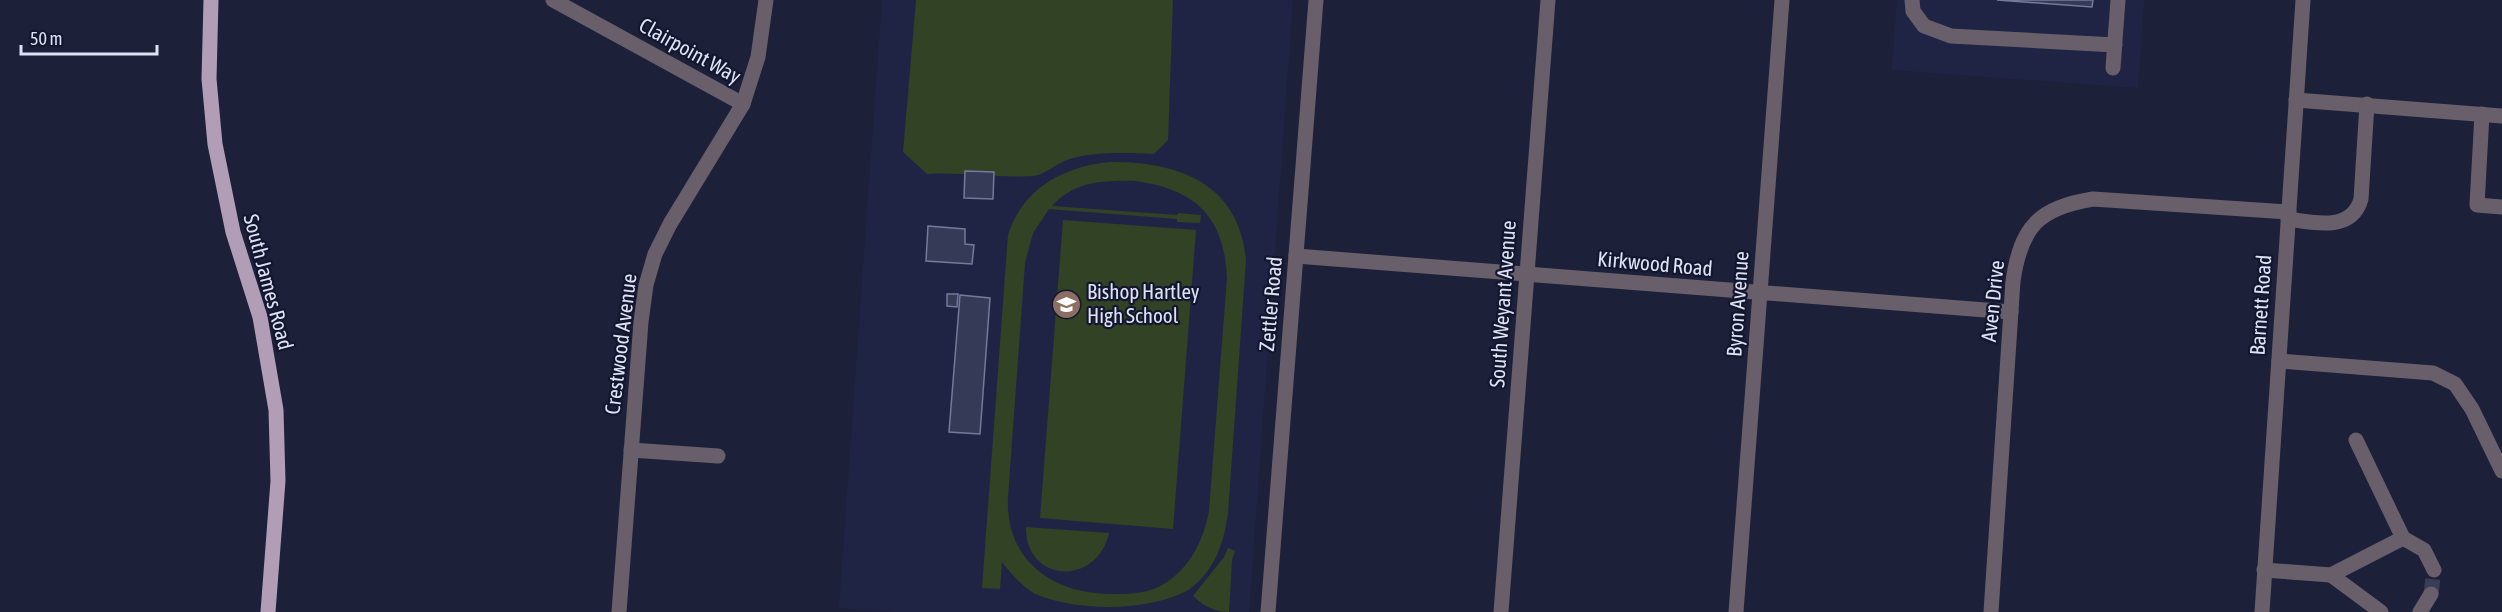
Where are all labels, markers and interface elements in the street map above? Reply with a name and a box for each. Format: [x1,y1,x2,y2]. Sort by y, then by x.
street label: Clairpoint Way [635,12,746,88]
scale bar [21,18,158,56]
text: 50 m [30,28,62,49]
street label: South James Road [239,211,299,352]
street label: South Weyant Avenue [1484,220,1520,388]
street label: Kirkwood Road [1596,246,1714,280]
street label: Byron Avenue [1721,250,1753,358]
street label: Barnett Road [2245,254,2275,356]
street label: Zettler Road [1254,255,1286,352]
street label: Aven Drive [1976,259,2008,343]
street label: Crestwood Avenue [599,272,641,416]
place label: Bishop Hartley High School [1087,279,1200,327]
school or university icon: Bishop Hartley High School [1050,288,1082,320]

